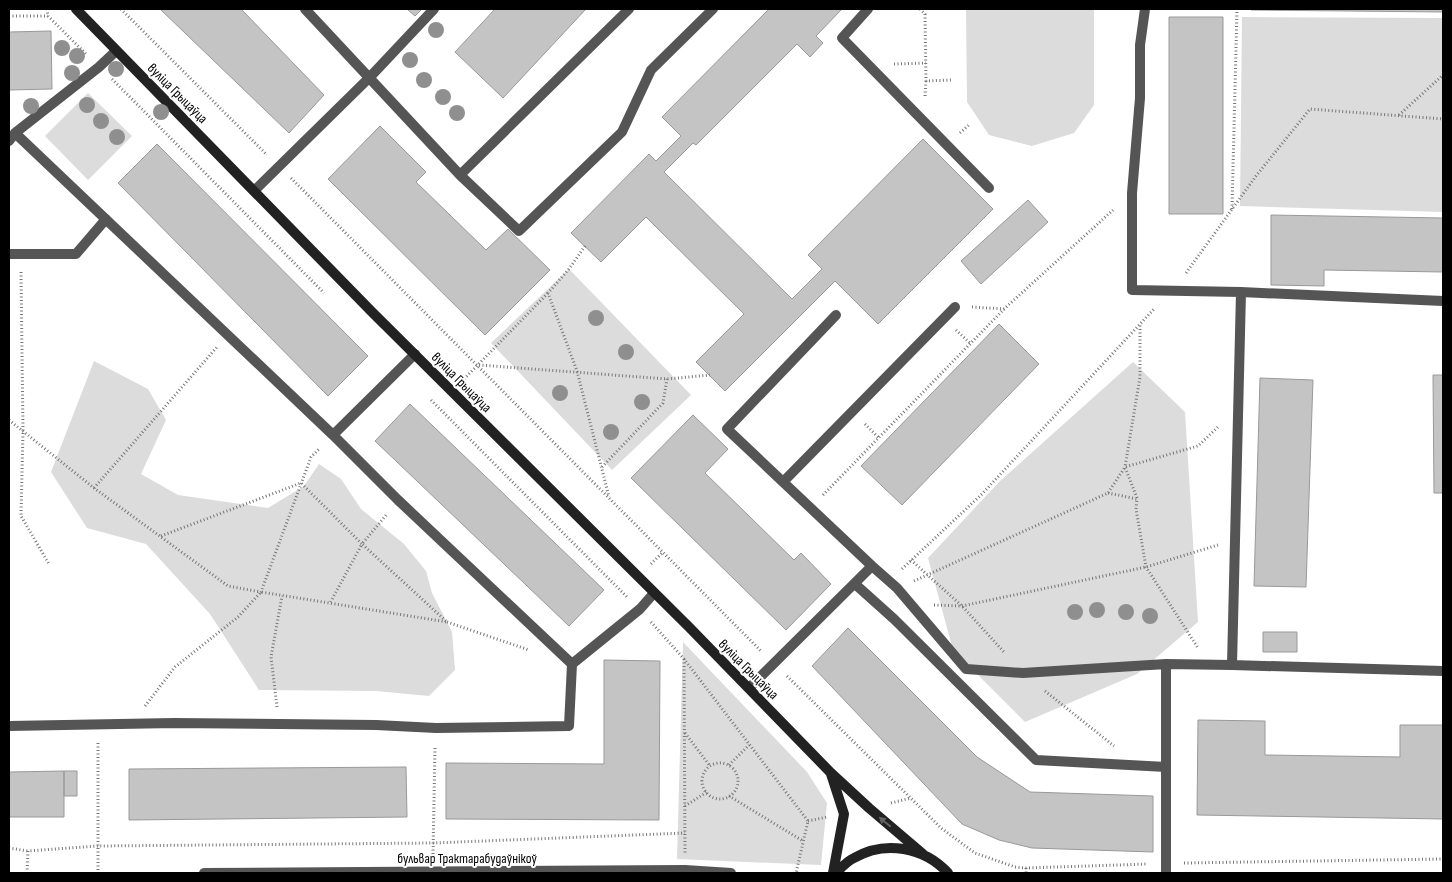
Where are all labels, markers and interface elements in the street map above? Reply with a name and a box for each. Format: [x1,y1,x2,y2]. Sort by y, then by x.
street label: вуліца Грыцаўца [144,60,211,127]
street label: вуліца Грыцаўца [428,349,495,416]
street label: вуліца Грыцаўца [715,636,782,703]
one-way arrow [880,816,892,828]
street label: бульвар Трактарабудаўнікоў [397,850,537,867]

